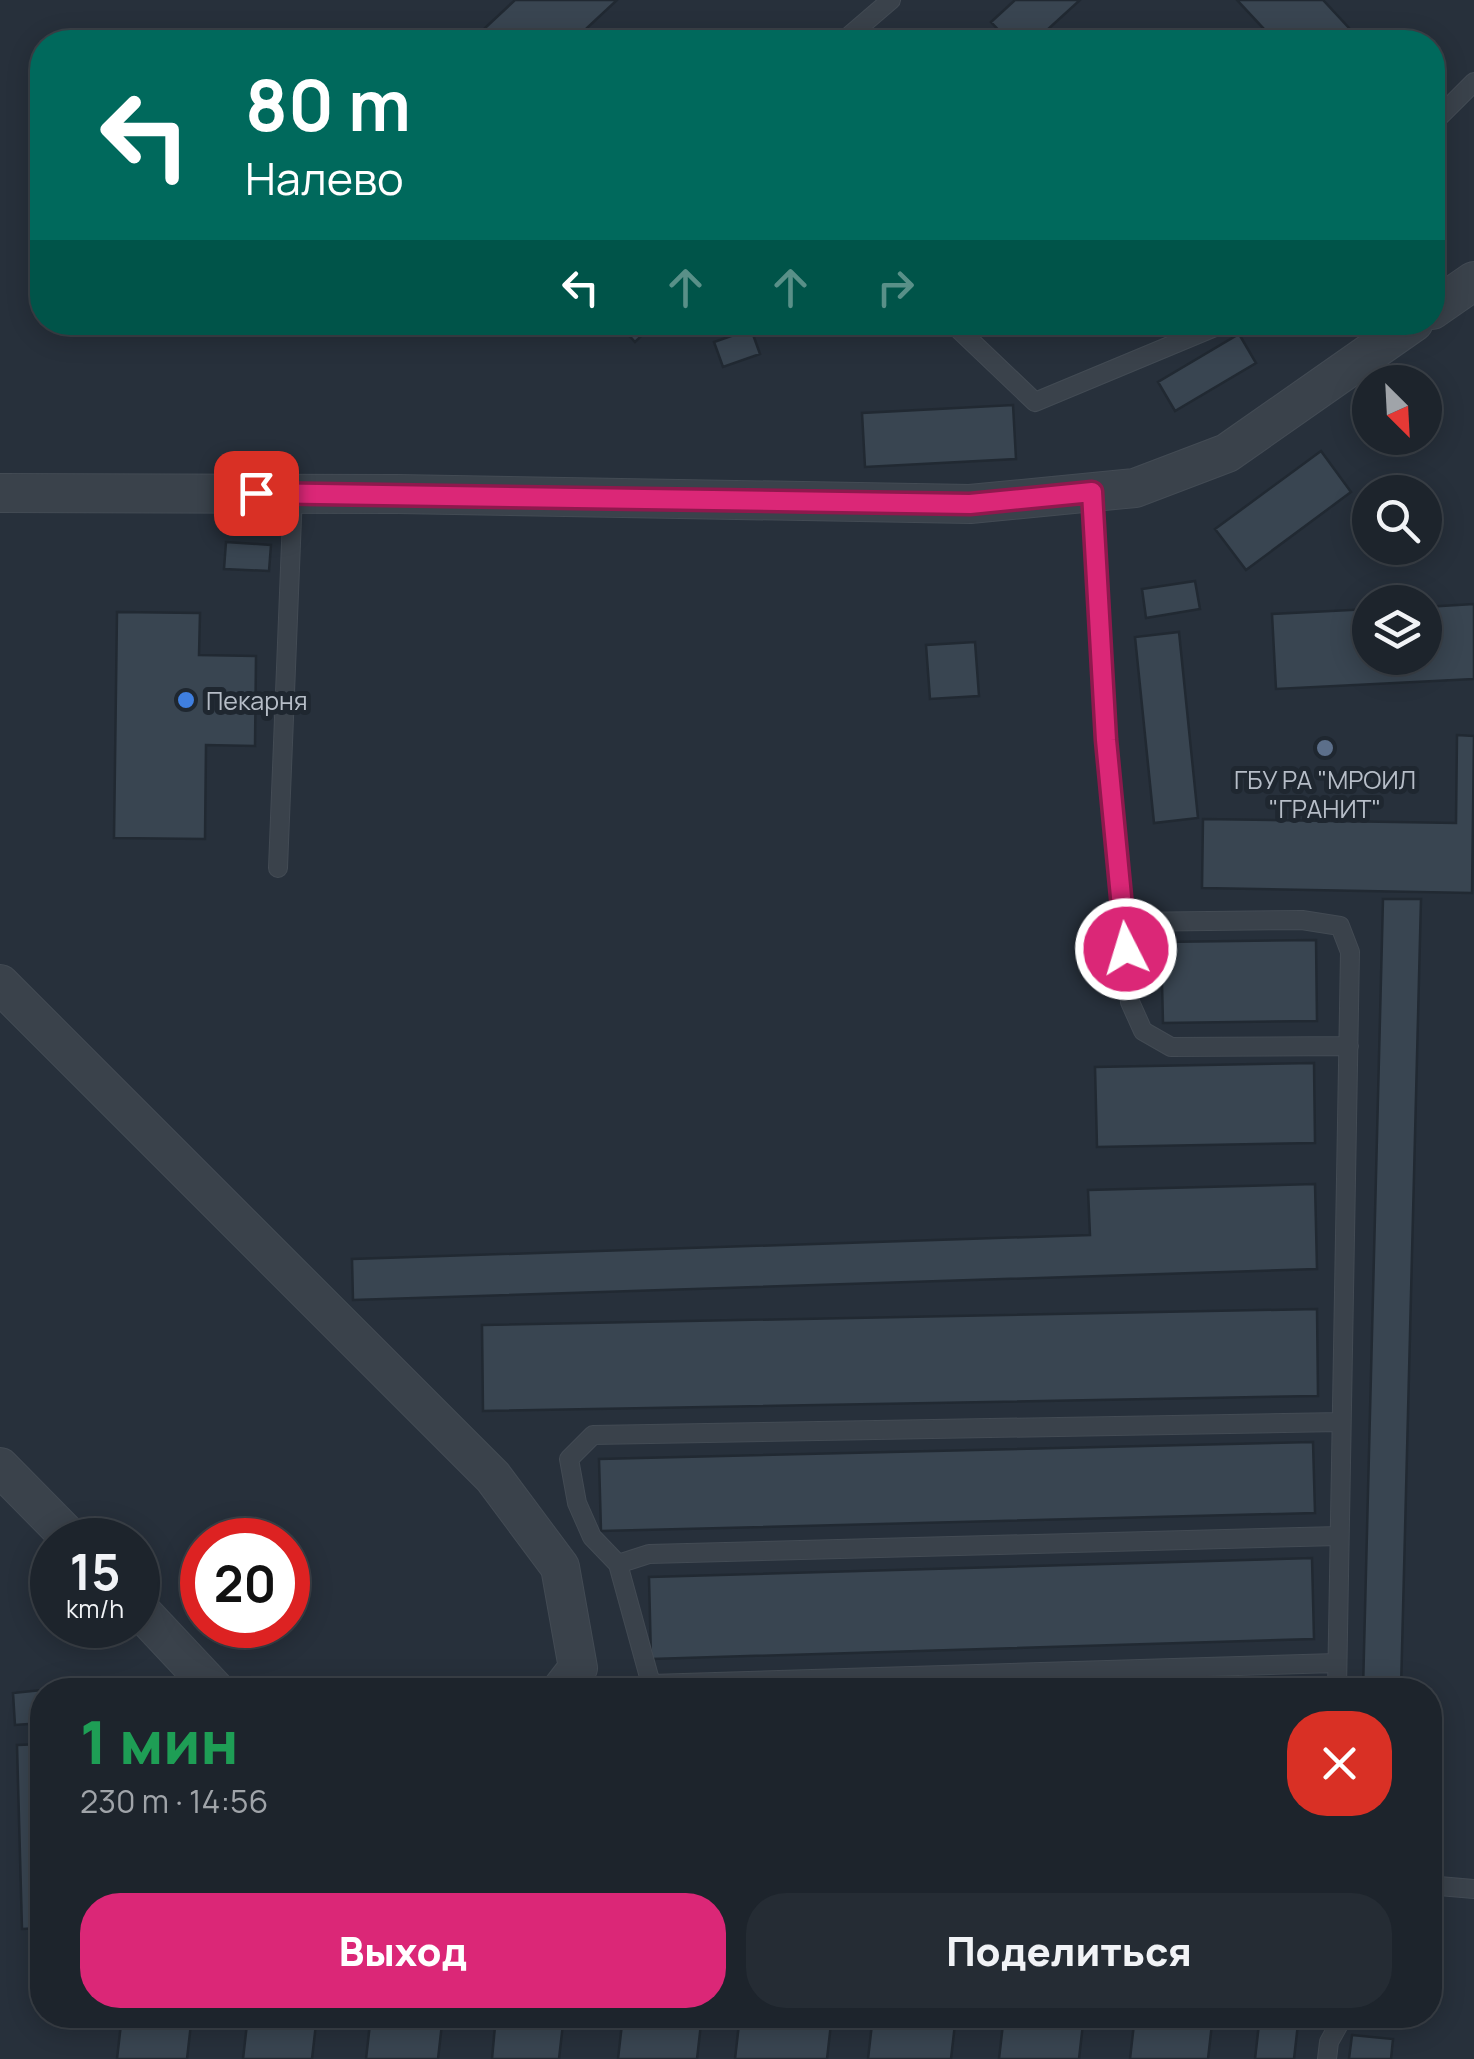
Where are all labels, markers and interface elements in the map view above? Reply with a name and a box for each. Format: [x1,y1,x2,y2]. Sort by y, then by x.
text: 80 m [245,56,411,152]
icon: left [80,70,210,200]
text: Налево [245,147,404,209]
icon: left [553,260,608,315]
icon: ahead [658,260,713,315]
icon: ahead [763,260,818,315]
icon: right [868,260,923,315]
north arrow [1352,365,1442,455]
map controls [1352,365,1442,675]
pin [214,451,299,536]
icon: arrive [229,466,284,521]
button: search [1352,475,1442,565]
button: layers [1352,585,1442,675]
place label: Пекарня [206,683,308,718]
marker: Пекарня [175,689,197,711]
marker: ГБУ РА "МРОИЛ "ГРАНИТ" [1314,737,1336,759]
place label: ГБУ РА "МРОИЛ "ГРАНИТ" [1234,762,1416,826]
position arrow [1074,897,1178,1001]
speed limit sign: 20 [180,1518,310,1648]
text: 15 [69,1537,121,1605]
text: km/h [66,1591,124,1626]
text: 1 мин [80,1700,239,1782]
button: close [1287,1711,1392,1816]
text: 230 m · 14:56 [80,1779,268,1823]
button: Выход [80,1893,726,2008]
button: Поделиться [746,1893,1392,2008]

